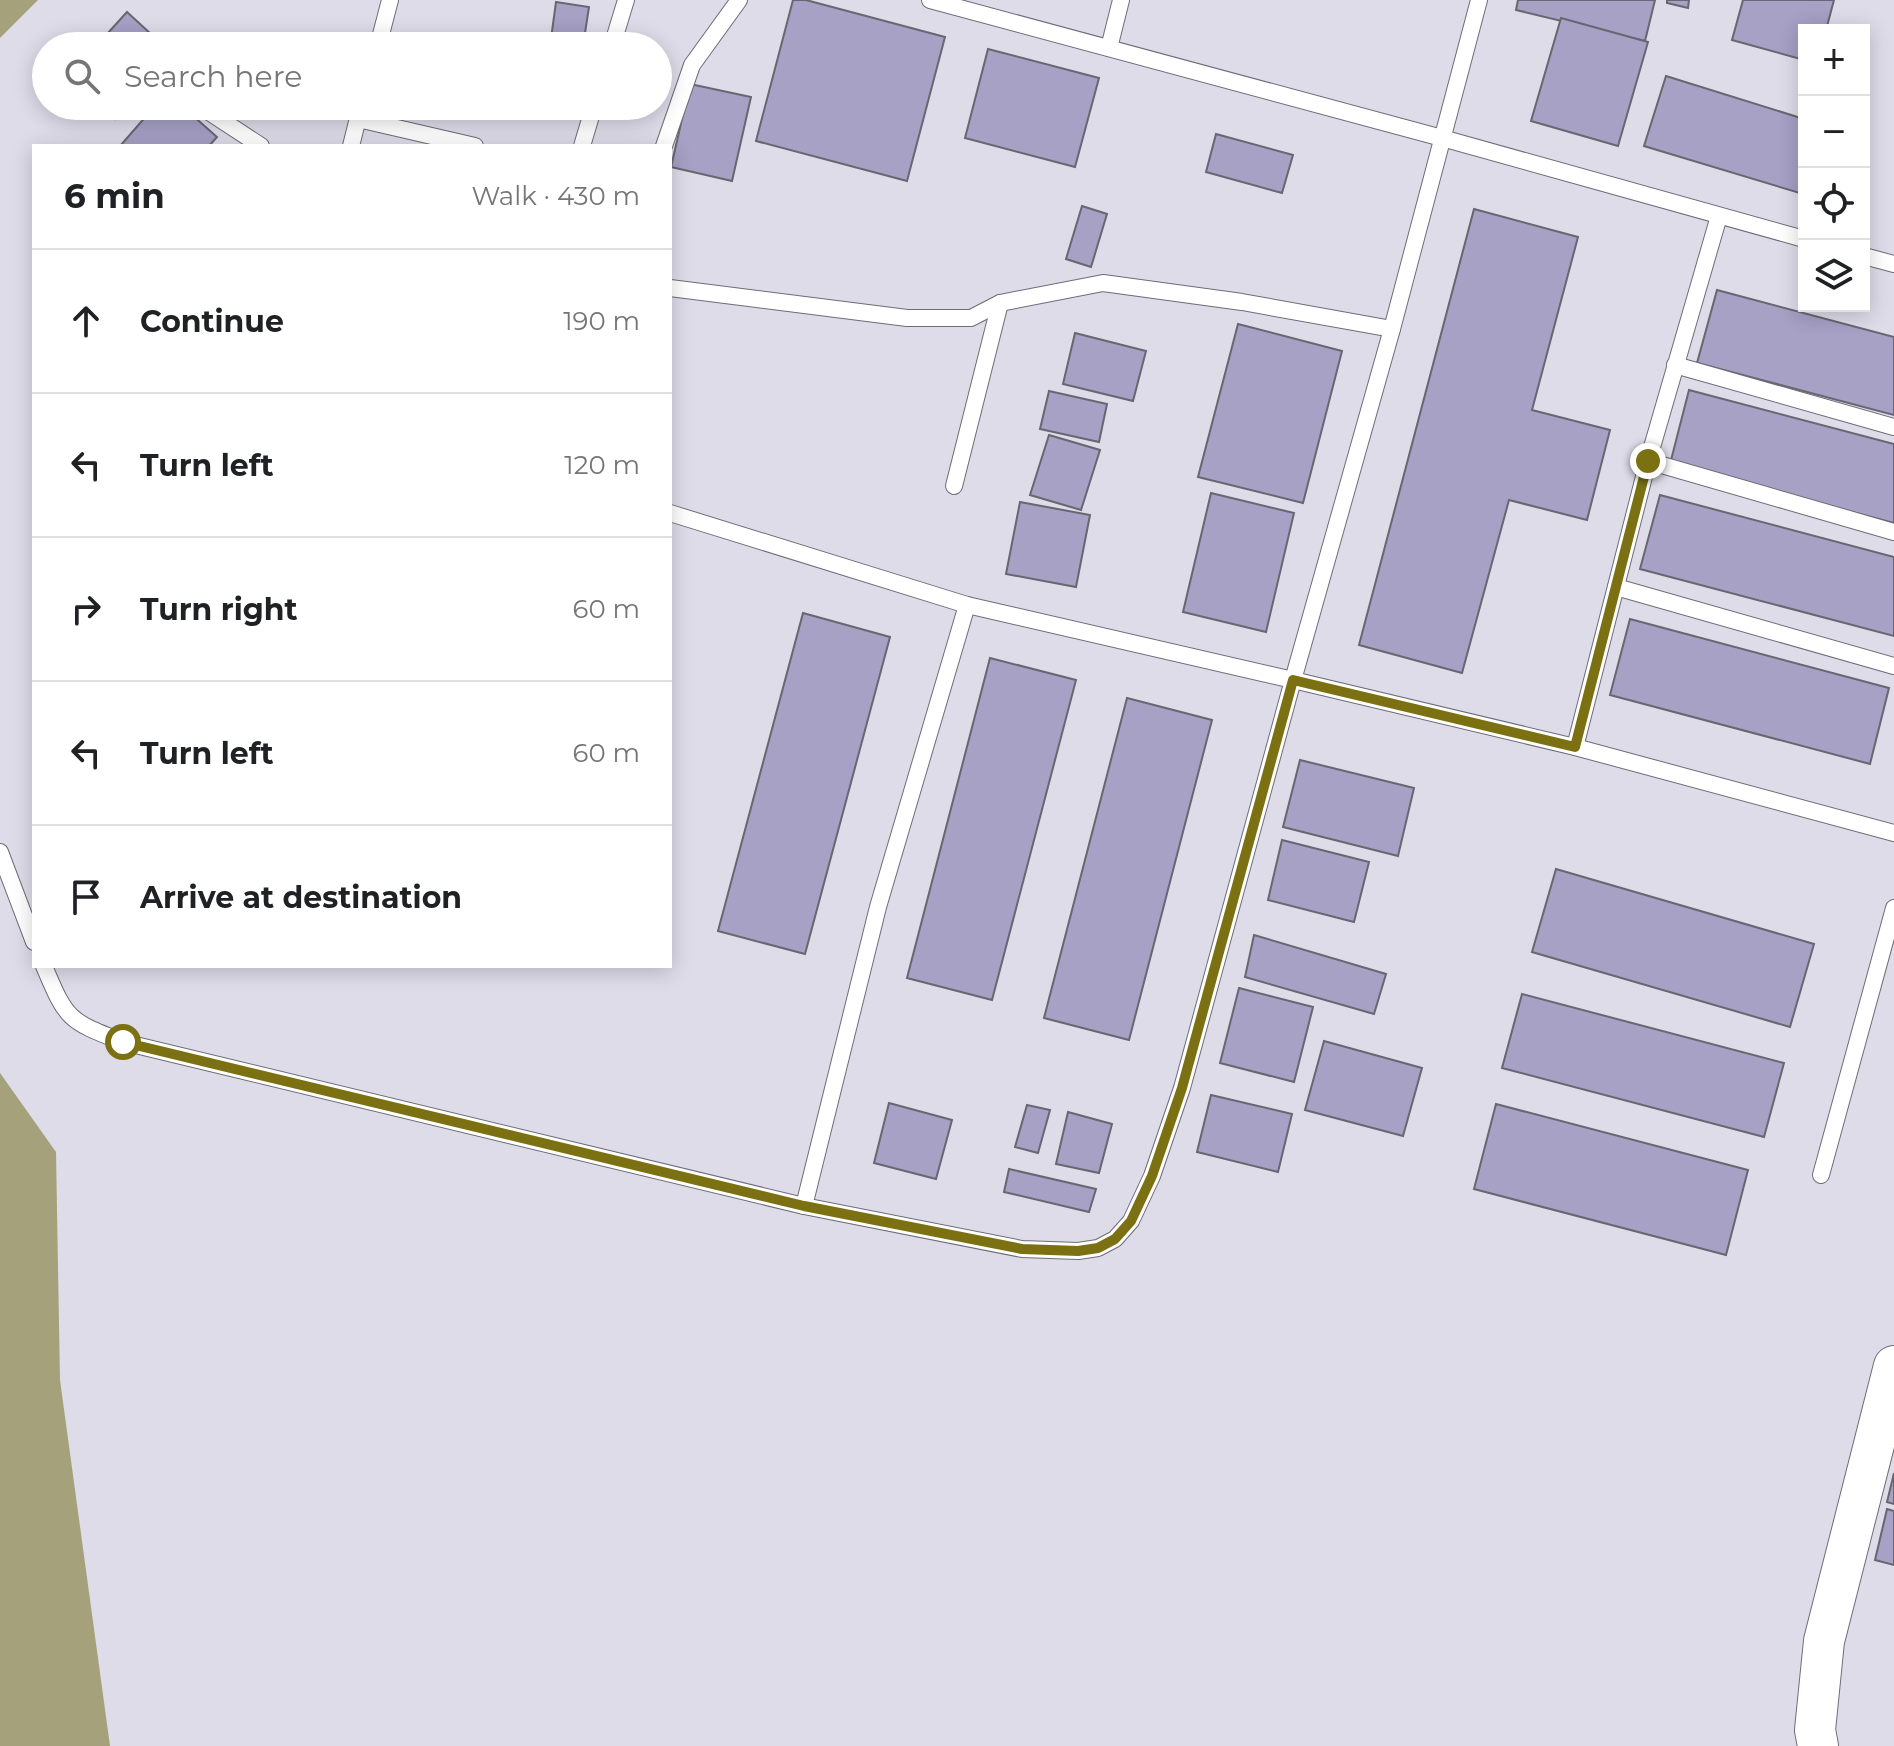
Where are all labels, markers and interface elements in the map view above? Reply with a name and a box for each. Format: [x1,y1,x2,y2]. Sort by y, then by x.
map controls [1798,24,1870,312]
button: + [1798,24,1870,96]
search box [32,32,672,120]
icon: search [60,54,104,98]
text: Search here [124,58,302,95]
button: − [1798,96,1870,168]
button: locate [1798,168,1870,240]
text: 6 min [64,175,165,217]
text: Walk · 430 m [471,180,640,212]
button: layers [1798,240,1870,312]
icon: ahead [64,299,108,343]
text: Continue [140,303,284,340]
text: 190 m [563,305,640,337]
icon: left [64,443,108,487]
route end [1630,443,1666,479]
text: Turn left [140,447,273,484]
text: 120 m [564,449,640,481]
icon: right [64,587,108,631]
text: Turn right [140,591,297,628]
text: 60 m [573,593,640,625]
icon: left [64,731,108,775]
text: Turn left [140,735,273,772]
text: 60 m [573,737,640,769]
icon: arrive [64,875,108,919]
text: Arrive at destination [140,879,462,916]
route start [105,1024,141,1060]

